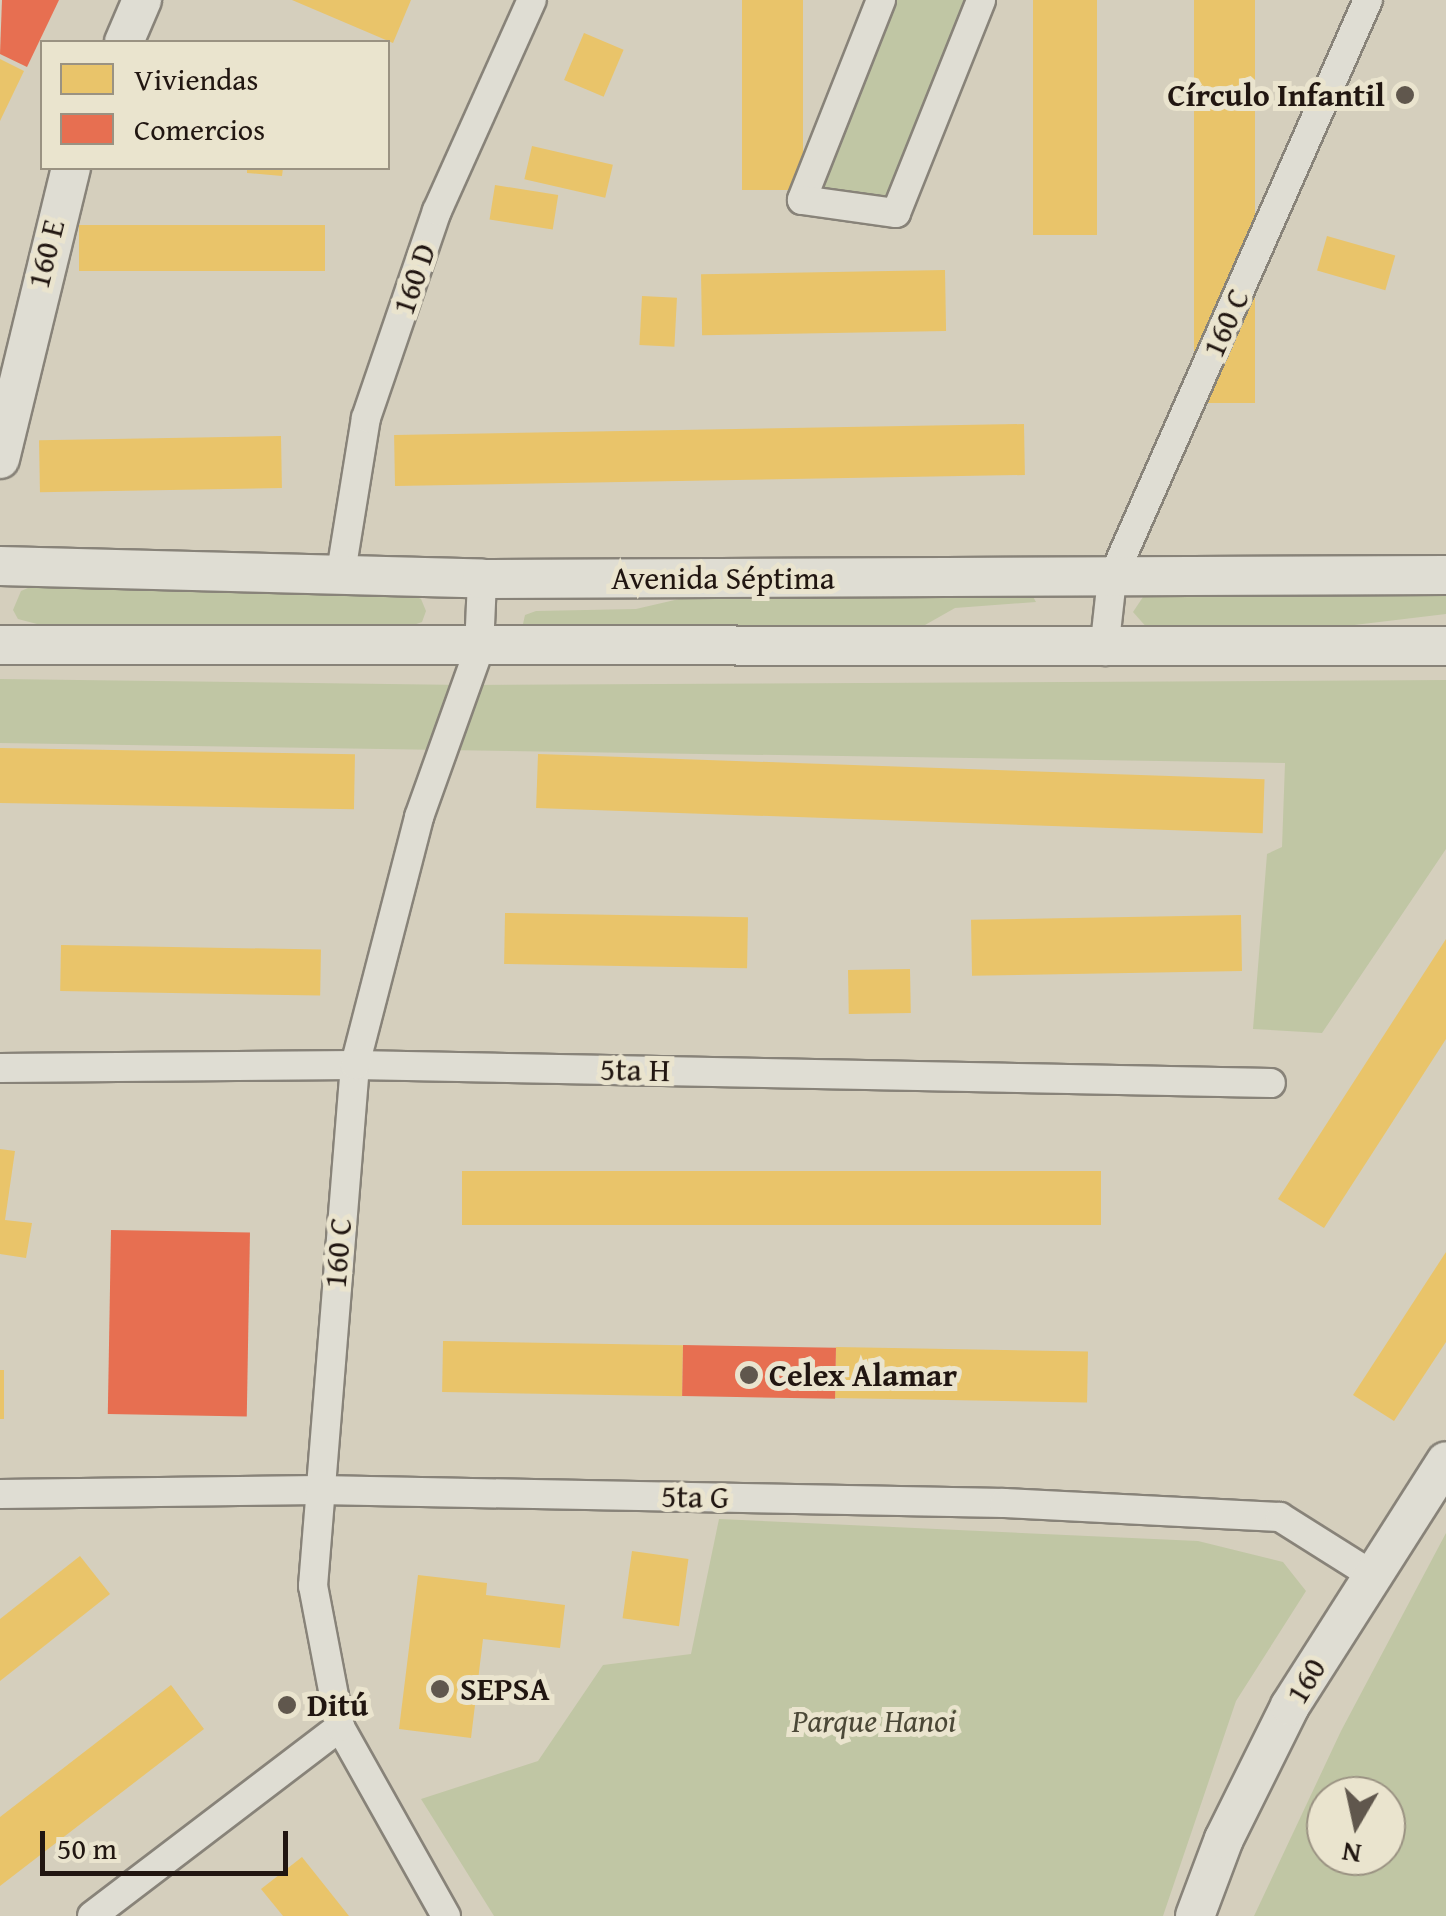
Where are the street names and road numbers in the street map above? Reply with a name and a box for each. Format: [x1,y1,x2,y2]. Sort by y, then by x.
street label: 160 E [19,216,73,292]
street label: 160 D [384,238,444,320]
street label: 160 C [1194,283,1258,363]
street label: Avenida Séptima [611,559,835,597]
street label: 5ta H [600,1050,670,1090]
street label: 160 C [316,1216,360,1290]
street label: 5ta G [661,1477,729,1517]
street label: 160 [1278,1651,1334,1711]

